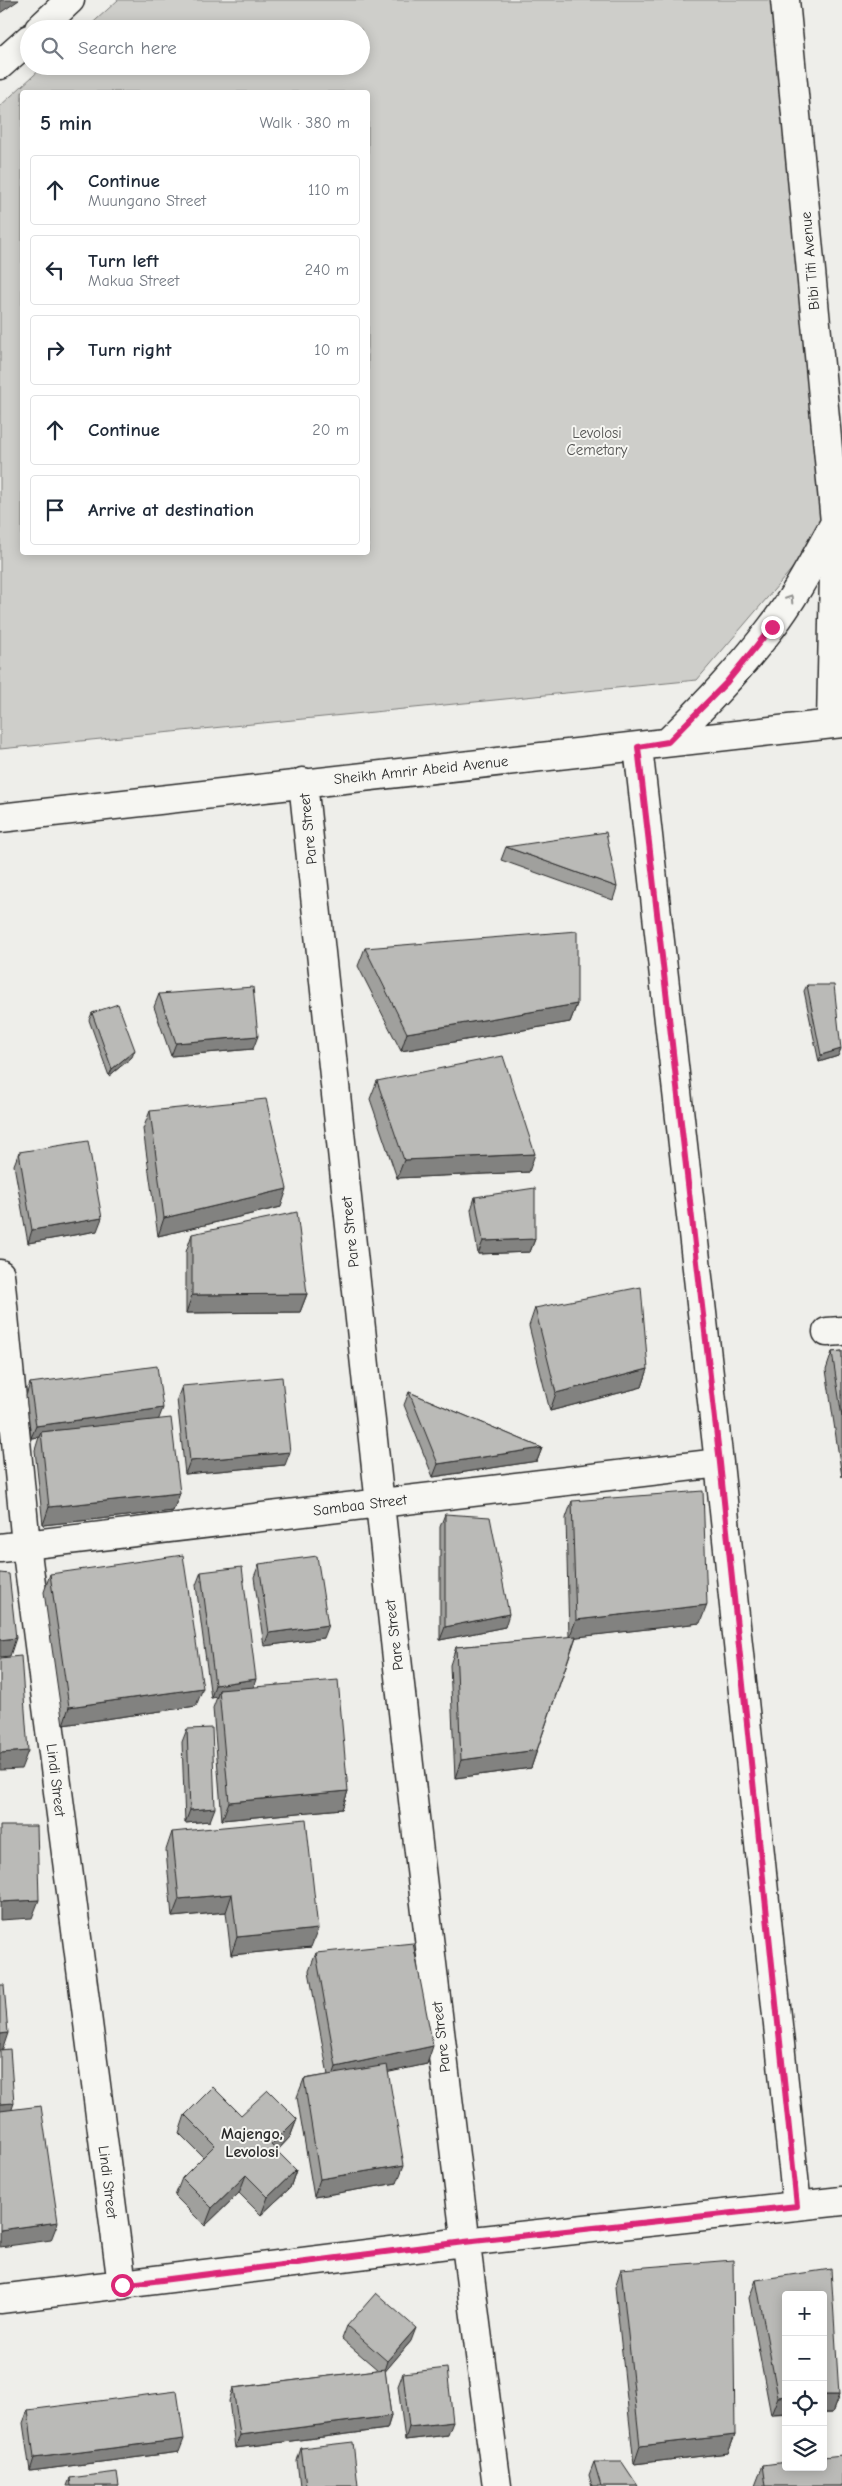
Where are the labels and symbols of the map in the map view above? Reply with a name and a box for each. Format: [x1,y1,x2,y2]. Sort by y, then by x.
street label: Bibi Titi Avenue [797,211,823,311]
park label: Levolosi Cemetary [567,424,628,459]
one-way arrow [784,596,794,605]
route end [761,616,784,639]
street label: Sheikh Amrir Abeid Avenue [333,752,510,788]
street label: Pare Street [295,792,321,865]
street label: Pare Street [337,1195,363,1268]
street label: Sambaa Street [312,1490,409,1520]
street label: Pare Street [381,1598,407,1671]
street label: Lindi Street [43,1743,69,1818]
street label: Pare Street [428,2000,454,2073]
district label: Majengo, Levolosi [221,2125,283,2161]
street label: Lindi Street [95,2145,121,2220]
route start [111,2274,134,2297]

